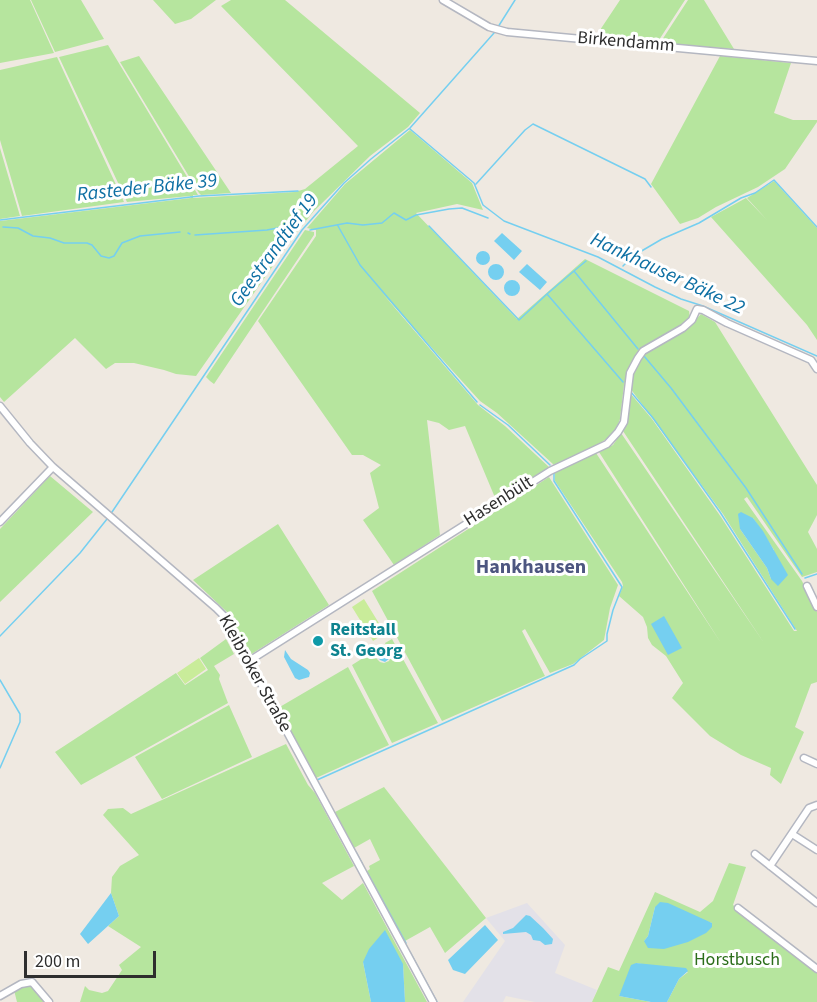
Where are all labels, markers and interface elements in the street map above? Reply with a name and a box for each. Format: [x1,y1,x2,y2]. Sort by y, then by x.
street label: Birkendamm [576,28,676,58]
water label: Rasteder Bäke 39 [76,170,218,208]
water label: Geestrandtief 19 [226,190,324,312]
water label: Hankhauser Bäke 22 [586,229,748,321]
street label: Hasenbült [460,472,538,532]
district label: Hankhausen [476,557,586,581]
street label: Kleibroker Straße [213,611,295,737]
place label: Reitstall St. Georg [330,620,403,662]
marker: Reitstall St. Georg [311,634,325,648]
scale bar [27,939,159,977]
text: 200 m [35,949,80,974]
park label: Horstbusch [694,950,780,972]

